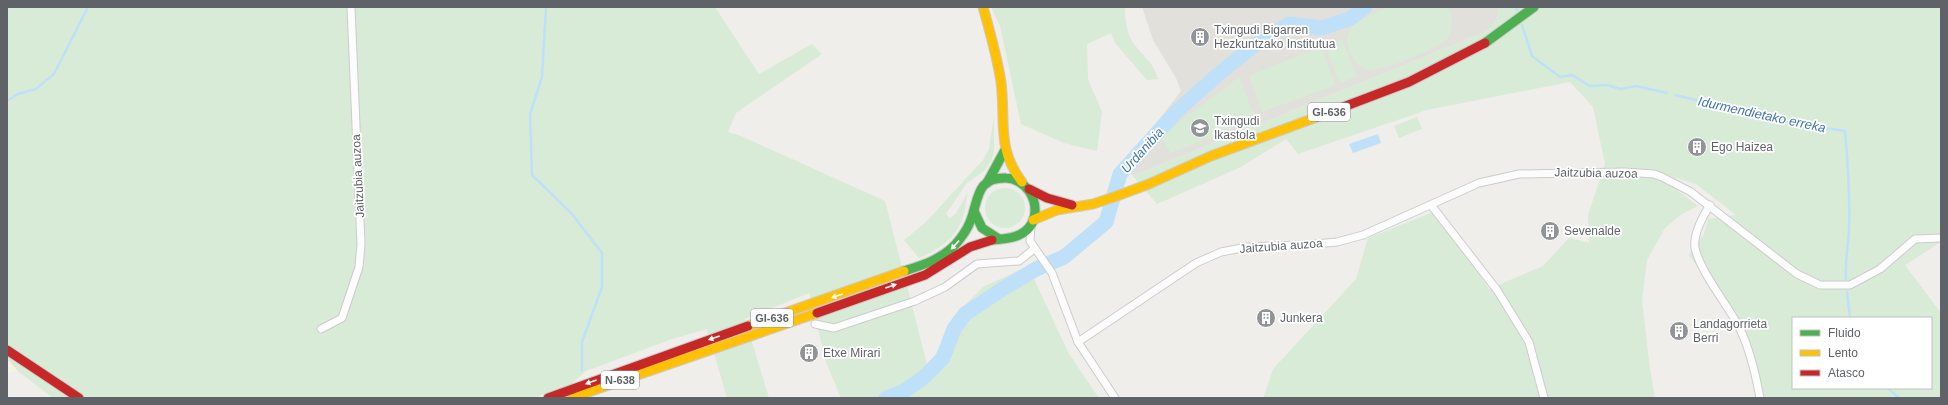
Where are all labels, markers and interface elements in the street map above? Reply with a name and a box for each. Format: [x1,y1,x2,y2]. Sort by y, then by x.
place label: Txingudi Bigarren Hezkuntzako Institutua [1214,23,1336,51]
building icon: Txingudi Bigarren Hezkuntzako Institutua [1189,26,1211,48]
water label: Idurmendietako erreka [1697,94,1827,135]
road number: GI-636 [1308,103,1350,121]
place label: Txingudi Ikastola [1214,114,1259,142]
school or university icon: Txingudi Ikastola [1189,117,1211,139]
water label: Urdanibia [1118,125,1167,176]
street label: Jaitzubia auzoa [349,134,367,218]
building icon: Ego Haizea [1686,136,1708,158]
place label: Ego Haizea [1711,140,1773,154]
street label: Jaitzubia auzoa [1554,165,1638,181]
building icon: Sevenalde [1539,220,1561,242]
place label: Sevenalde [1564,224,1621,238]
street label: Jaitzubia auzoa [1239,236,1323,256]
one-way arrow [950,240,960,250]
one-way arrow [885,283,897,289]
one-way arrow [830,293,842,299]
building icon: Junkera [1255,307,1277,329]
road number: GI-636 [751,309,793,327]
place label: Junkera [1280,311,1323,325]
place label: Landagorrieta Berri [1693,317,1767,345]
legend [1792,317,1932,389]
building icon: Landagorrieta Berri [1668,320,1690,342]
text: Fluido [1828,326,1861,340]
one-way arrow [707,335,719,341]
building icon: Etxe Mirari [798,342,820,364]
place label: Etxe Mirari [823,346,880,360]
text: Lento [1828,346,1858,360]
text: Atasco [1828,366,1865,380]
road number: N-638 [601,371,639,389]
one-way arrow [585,379,597,385]

